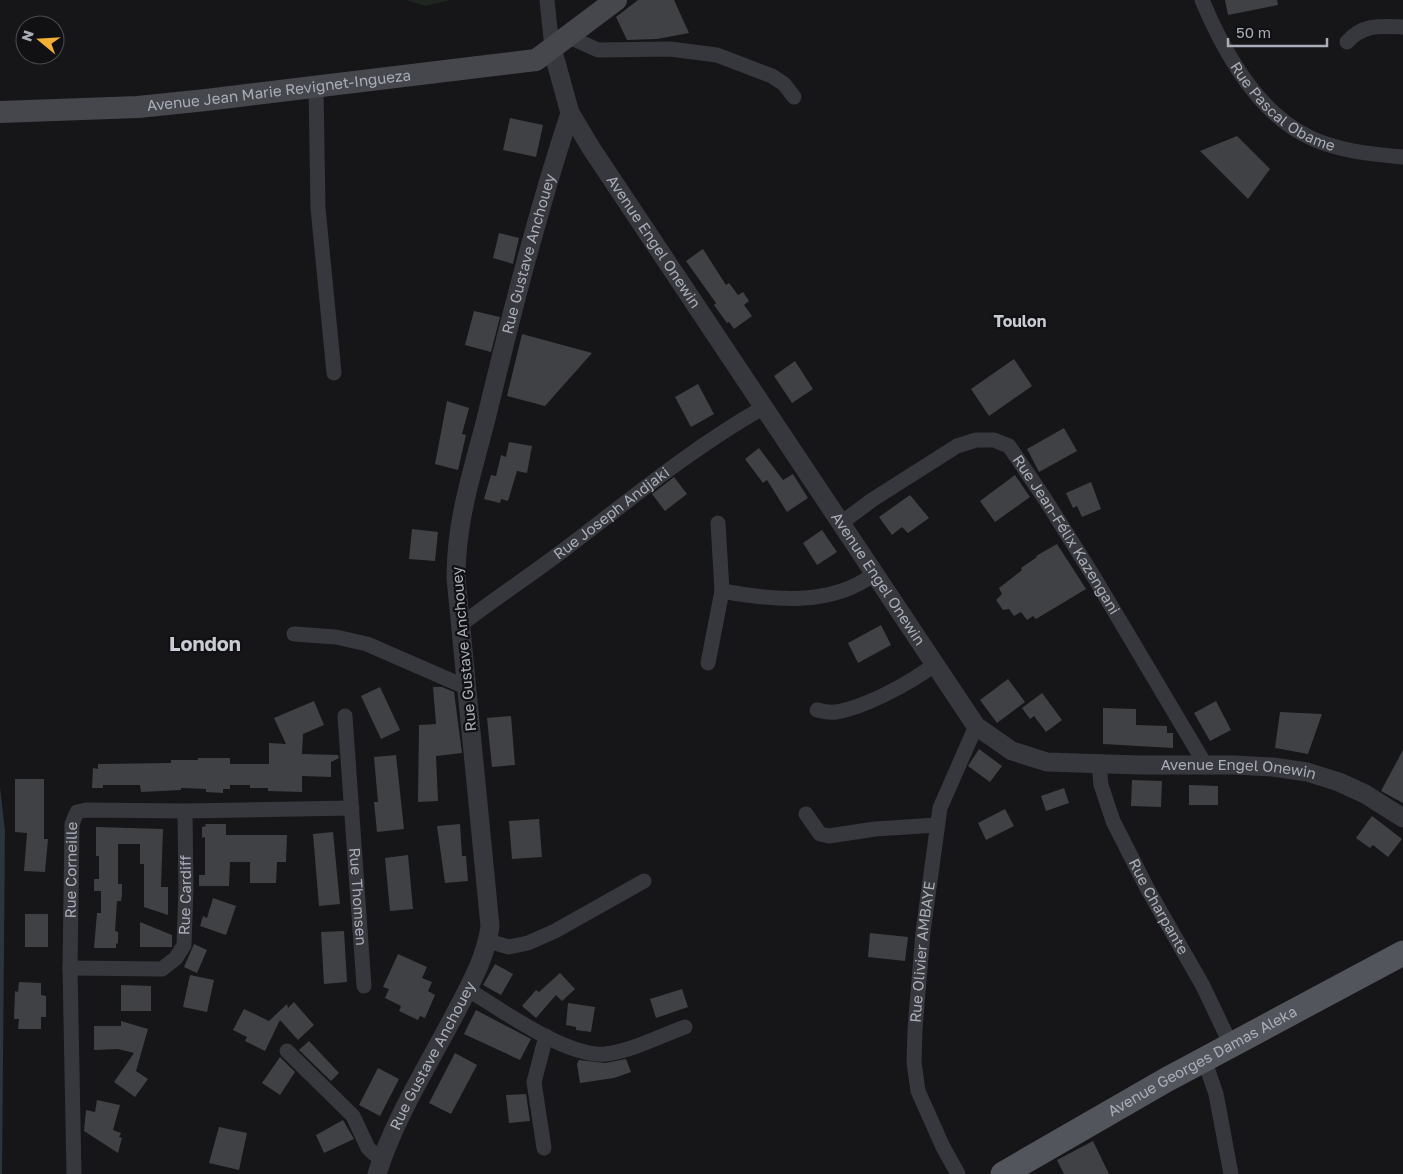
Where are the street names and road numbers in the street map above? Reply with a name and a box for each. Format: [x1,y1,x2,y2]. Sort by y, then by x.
street label: Rue Pascal Obame [1227,58,1338,154]
street label: Avenue Jean Marie Revignet-Ingueza [146,65,412,114]
street label: Rue Gustave Anchouey [497,171,559,336]
street label: Avenue Engel Onewin [604,171,705,311]
street label: Rue Jean-Félix Kazengani [1010,451,1124,617]
street label: Rue Joseph Andjaki [549,463,672,563]
street label: Avenue Engel Onewin [828,508,930,648]
street label: Rue Gustave Anchouey [447,565,479,732]
street label: Avenue Engel Onewin [1161,755,1319,782]
street label: Rue Corneille [61,821,80,918]
street label: Rue Thomsen [346,847,371,946]
street label: Rue Cardiff [174,854,194,935]
street label: Rue Charpante [1126,855,1193,958]
street label: Rue Olivier AMBAYE [906,880,938,1023]
street label: Rue Gustave Anchouey [385,977,479,1132]
street label: Avenue Georges Damas Aleka [1104,1002,1300,1120]

